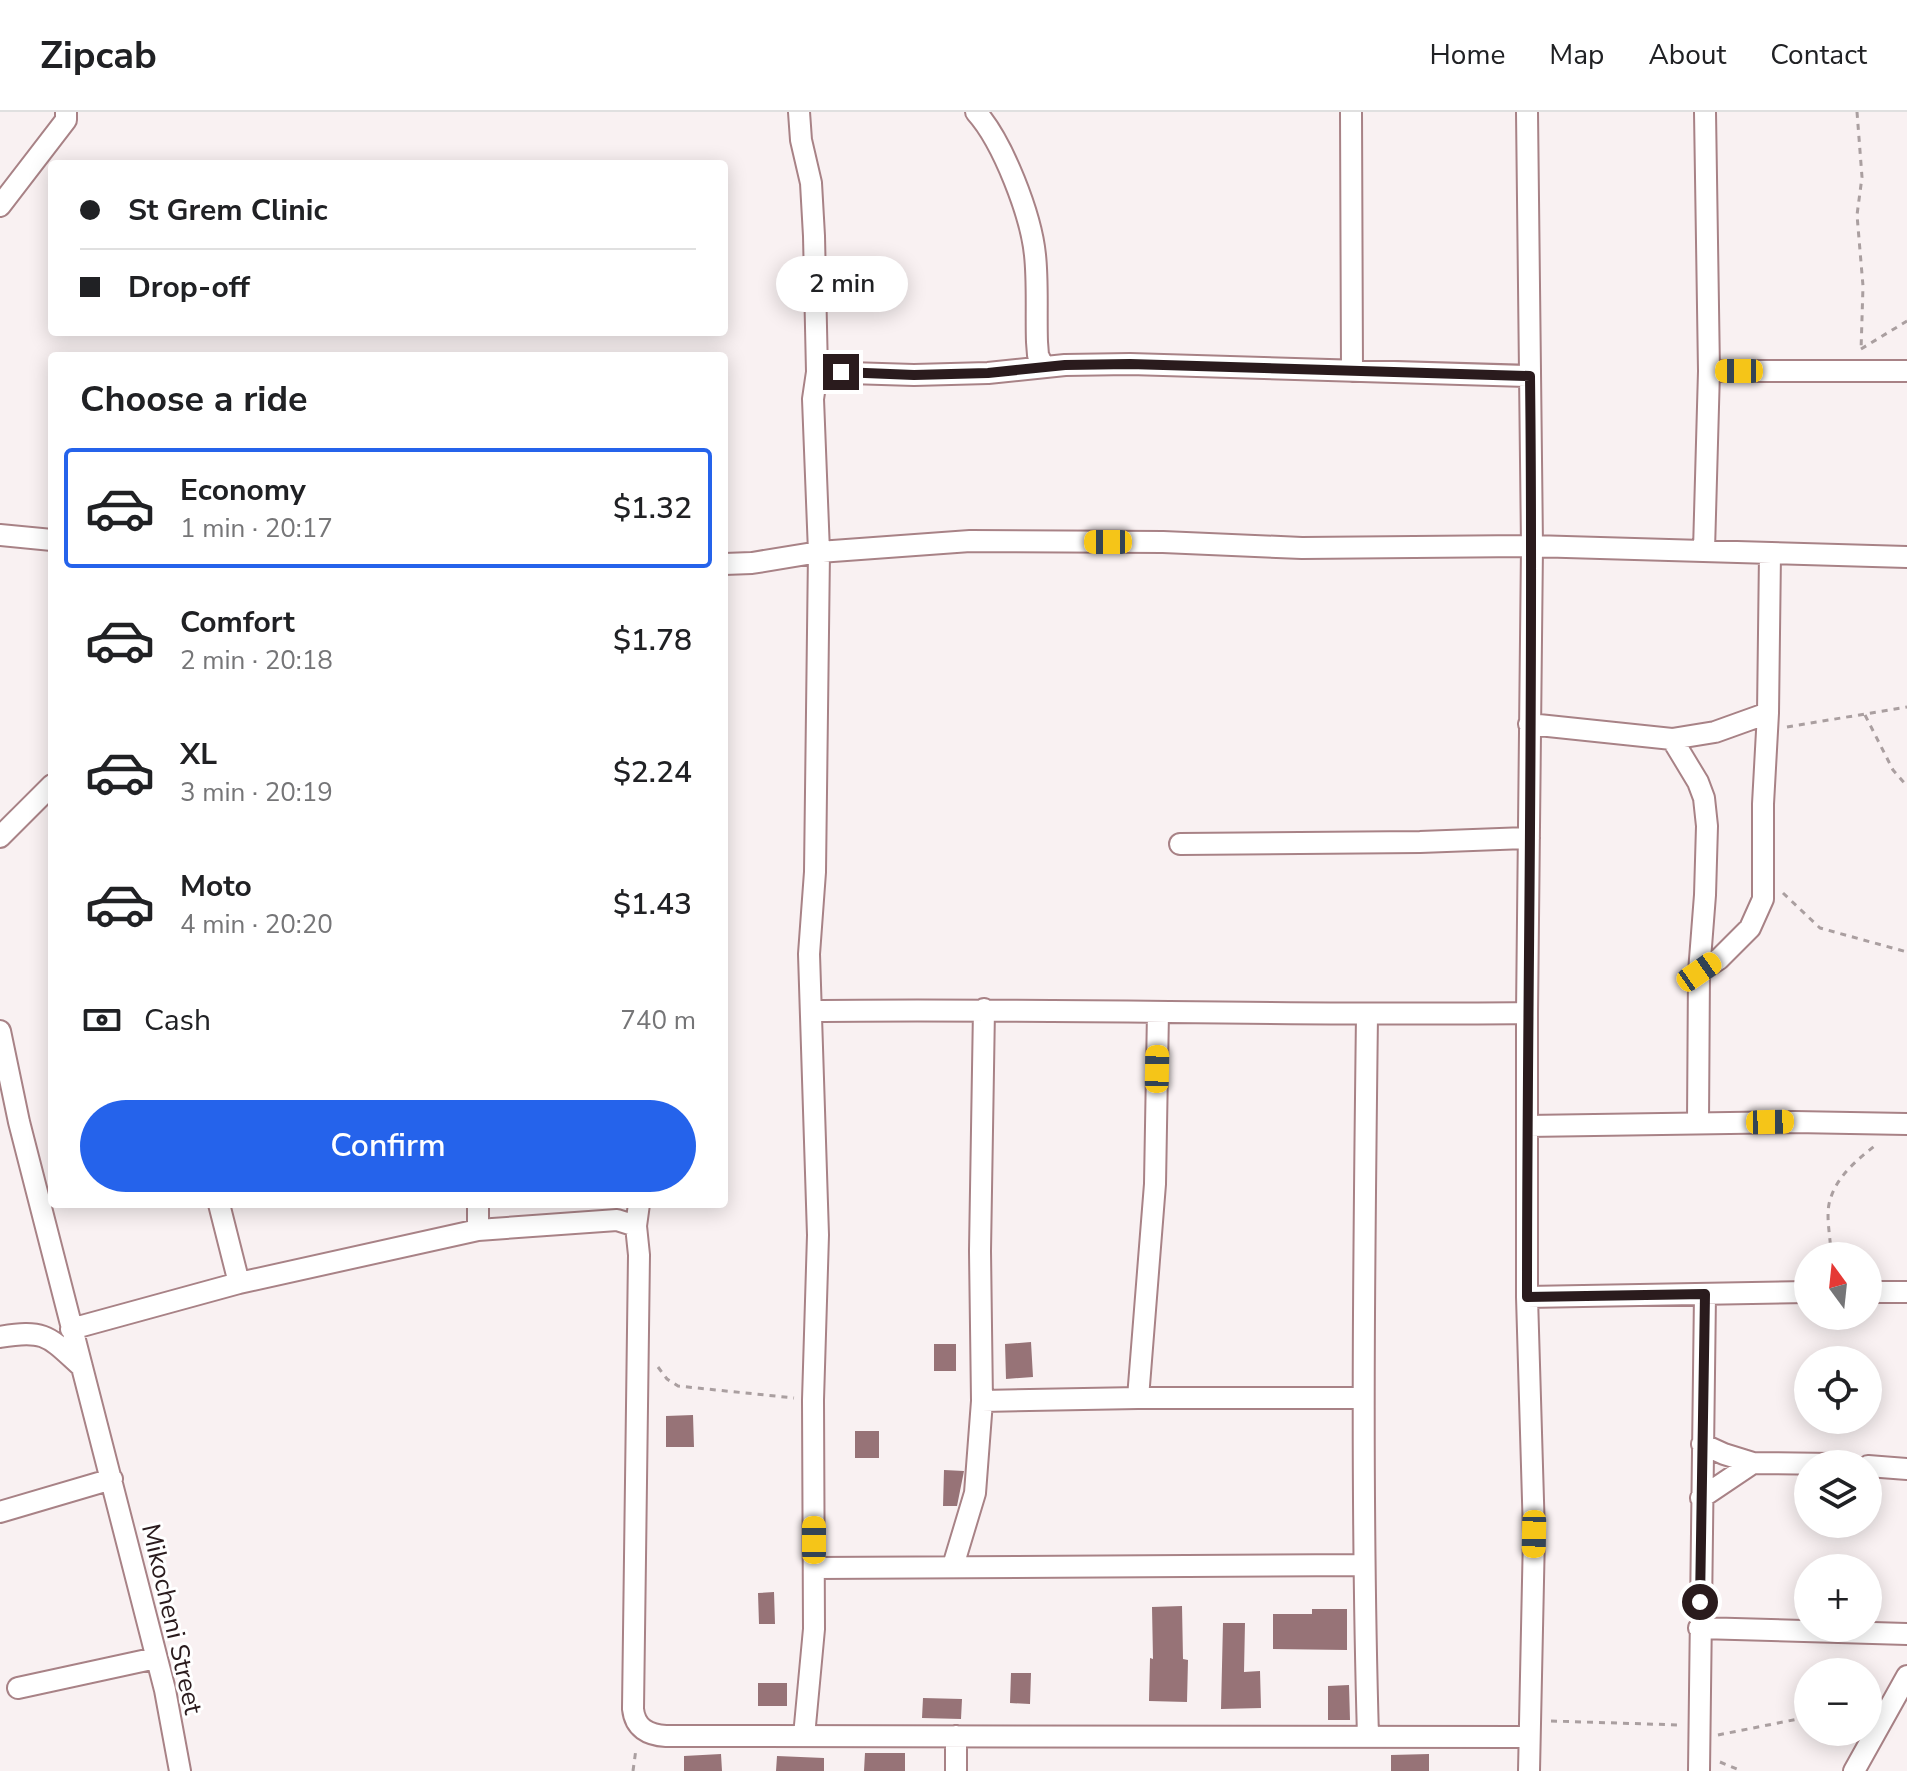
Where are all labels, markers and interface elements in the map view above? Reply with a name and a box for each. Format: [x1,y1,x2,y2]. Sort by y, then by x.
text: Zipcab [40,30,157,81]
text: Home [1430,36,1505,74]
text: Map [1549,36,1604,74]
text: About [1648,36,1726,74]
text: Contact [1770,36,1867,74]
text: St Grem Clinic [128,190,328,231]
callout: 2 min [775,256,907,312]
text: 2 min [809,266,875,301]
text: Drop-off [128,267,250,308]
route end [823,354,859,390]
car [1715,359,1763,383]
text: Choose a ride [80,375,308,424]
text: Economy [180,470,306,511]
icon: car [84,472,156,544]
text: $1.32 [613,488,692,529]
text: 1 min · 20:17 [180,511,333,546]
car [1084,530,1132,554]
text: Comfort [180,602,295,643]
icon: car [84,604,156,676]
text: $1.78 [613,620,692,661]
text: 2 min · 20:18 [180,643,333,678]
text: XL [180,734,217,775]
icon: car [84,736,156,808]
text: $2.24 [613,752,692,793]
text: 3 min · 20:19 [180,775,333,810]
text: Moto [180,866,252,907]
icon: car [84,868,156,940]
text: $1.43 [613,884,692,925]
text: 4 min · 20:20 [180,907,333,942]
car [1672,948,1726,996]
icon: cash [80,998,124,1042]
text: Cash [144,1000,211,1041]
text: 740 m [620,1003,696,1038]
car [1145,1045,1169,1093]
button: Confirm [80,1100,696,1192]
car [1746,1110,1794,1134]
north arrow [1794,1242,1882,1330]
map controls [1794,1242,1882,1746]
button: locate [1794,1346,1882,1434]
button: layers [1794,1450,1882,1538]
car [1522,1510,1546,1558]
car [802,1516,826,1564]
street label: Mikocheni Street [133,1520,211,1719]
button: + [1794,1554,1882,1642]
route start [1682,1584,1718,1620]
button: − [1794,1658,1882,1746]

